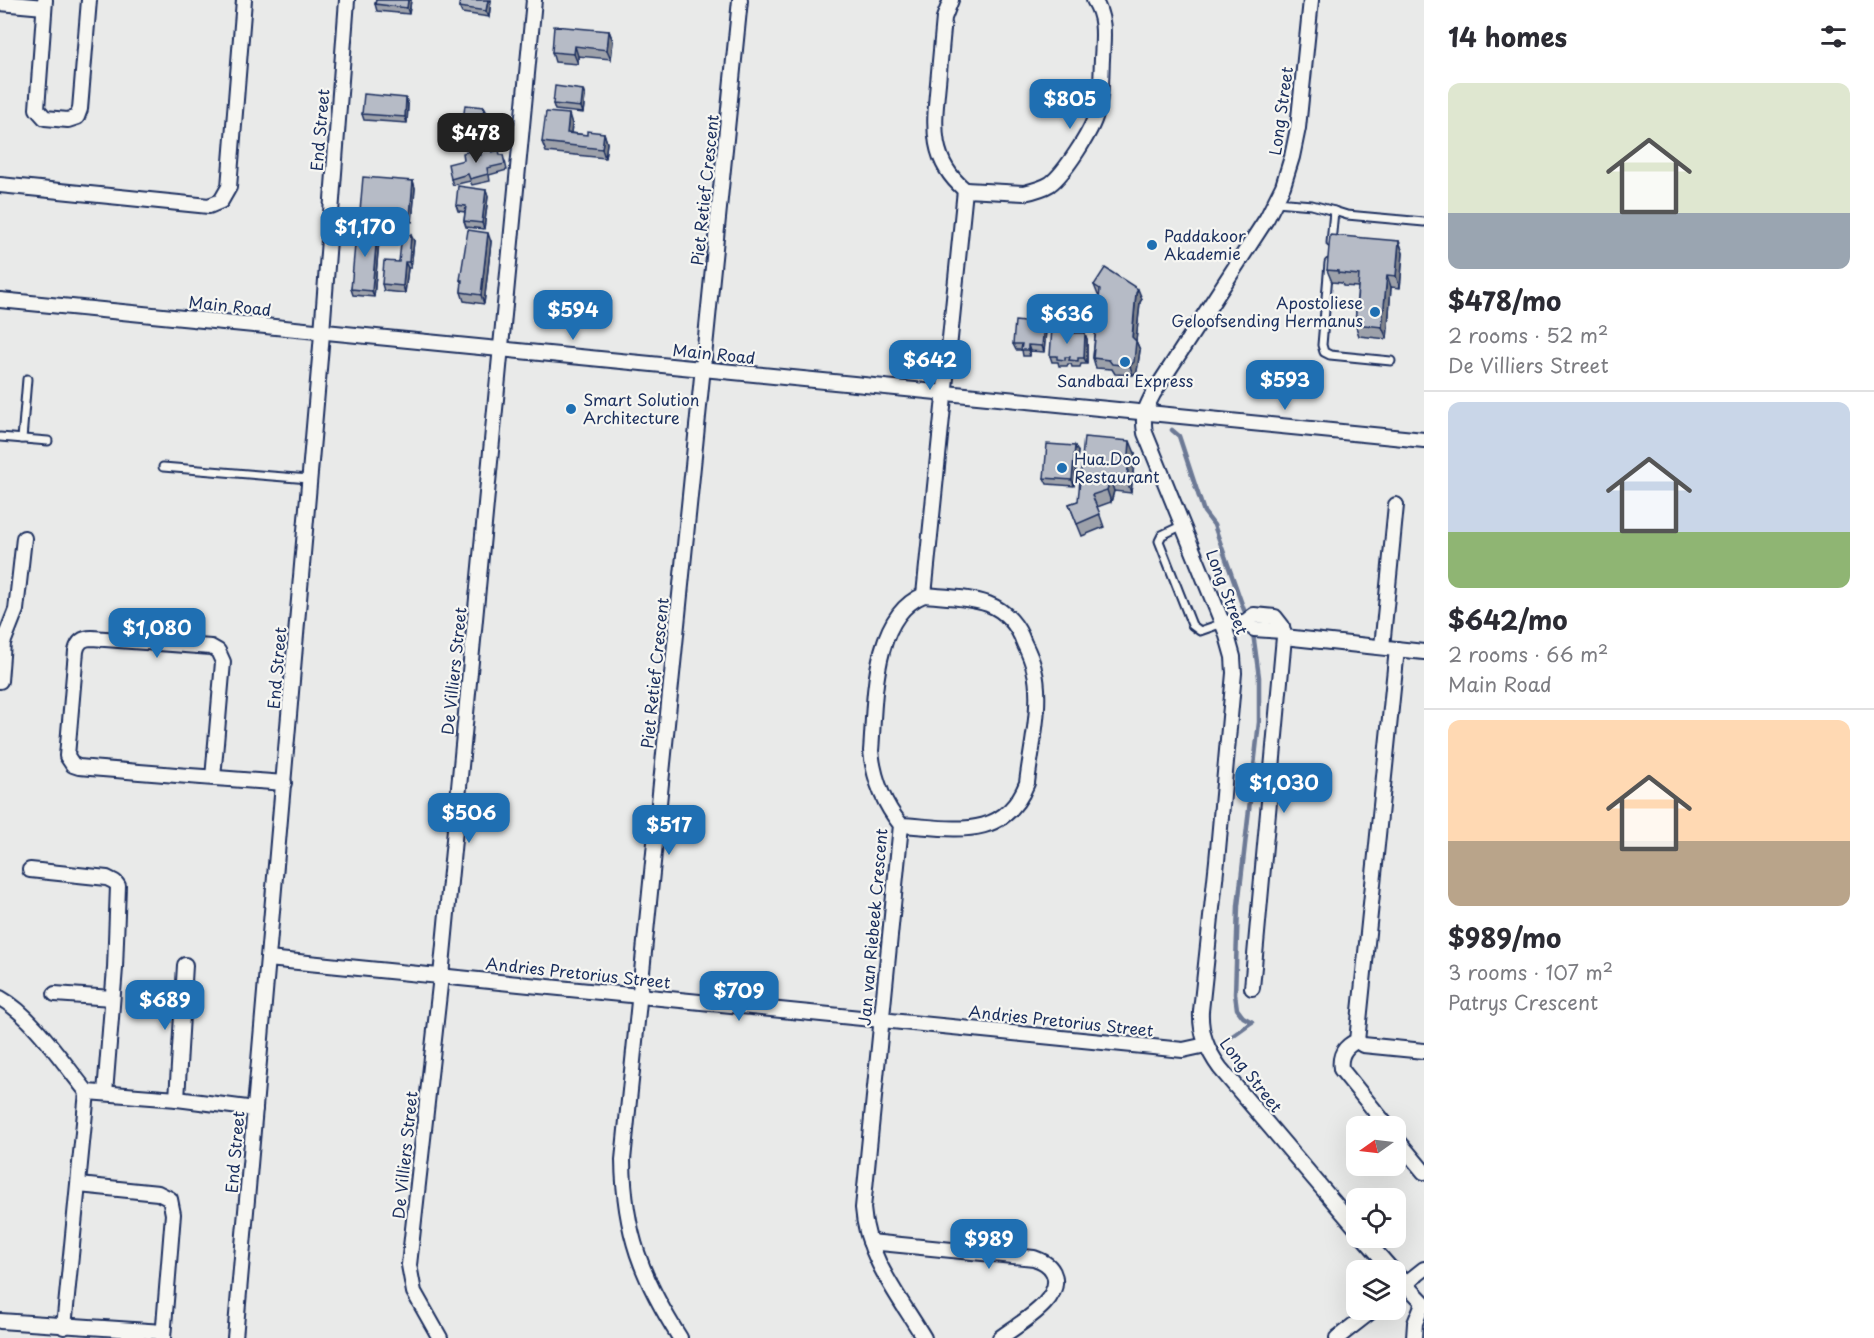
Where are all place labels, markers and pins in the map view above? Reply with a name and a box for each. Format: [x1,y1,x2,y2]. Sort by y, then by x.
pin: $805 [1034,79,1106,130]
pin: $478 [440,113,512,164]
pin: $1,170 [316,207,414,258]
place label: Paddakoor Akademie [1164,223,1246,265]
marker: Paddakoor Akademie [1145,238,1159,252]
pin: $594 [537,290,609,341]
place label: Apostoliese Geloofsending Hermanus [1171,290,1363,332]
pin: $636 [1031,294,1103,345]
marker: Apostoliese Geloofsending Hermanus [1368,305,1382,319]
pin: $642 [894,340,966,391]
marker: Sandbaai Express [1118,355,1132,369]
pin: $593 [1249,360,1321,411]
place label: Sandbaai Express [1057,368,1193,392]
place label: Smart Solution Architecture [583,387,700,429]
marker: Smart Solution Architecture [564,402,578,416]
place label: Hua.Doo Restaurant [1074,446,1160,488]
marker: Hua.Doo Restaurant [1055,461,1069,475]
pin: $1,080 [108,608,206,659]
pin: $1,030 [1235,763,1333,814]
pin: $506 [433,793,505,844]
pin: $517 [633,805,705,856]
pin: $709 [703,971,775,1022]
pin: $689 [129,980,201,1031]
pin: $989 [953,1219,1025,1270]

